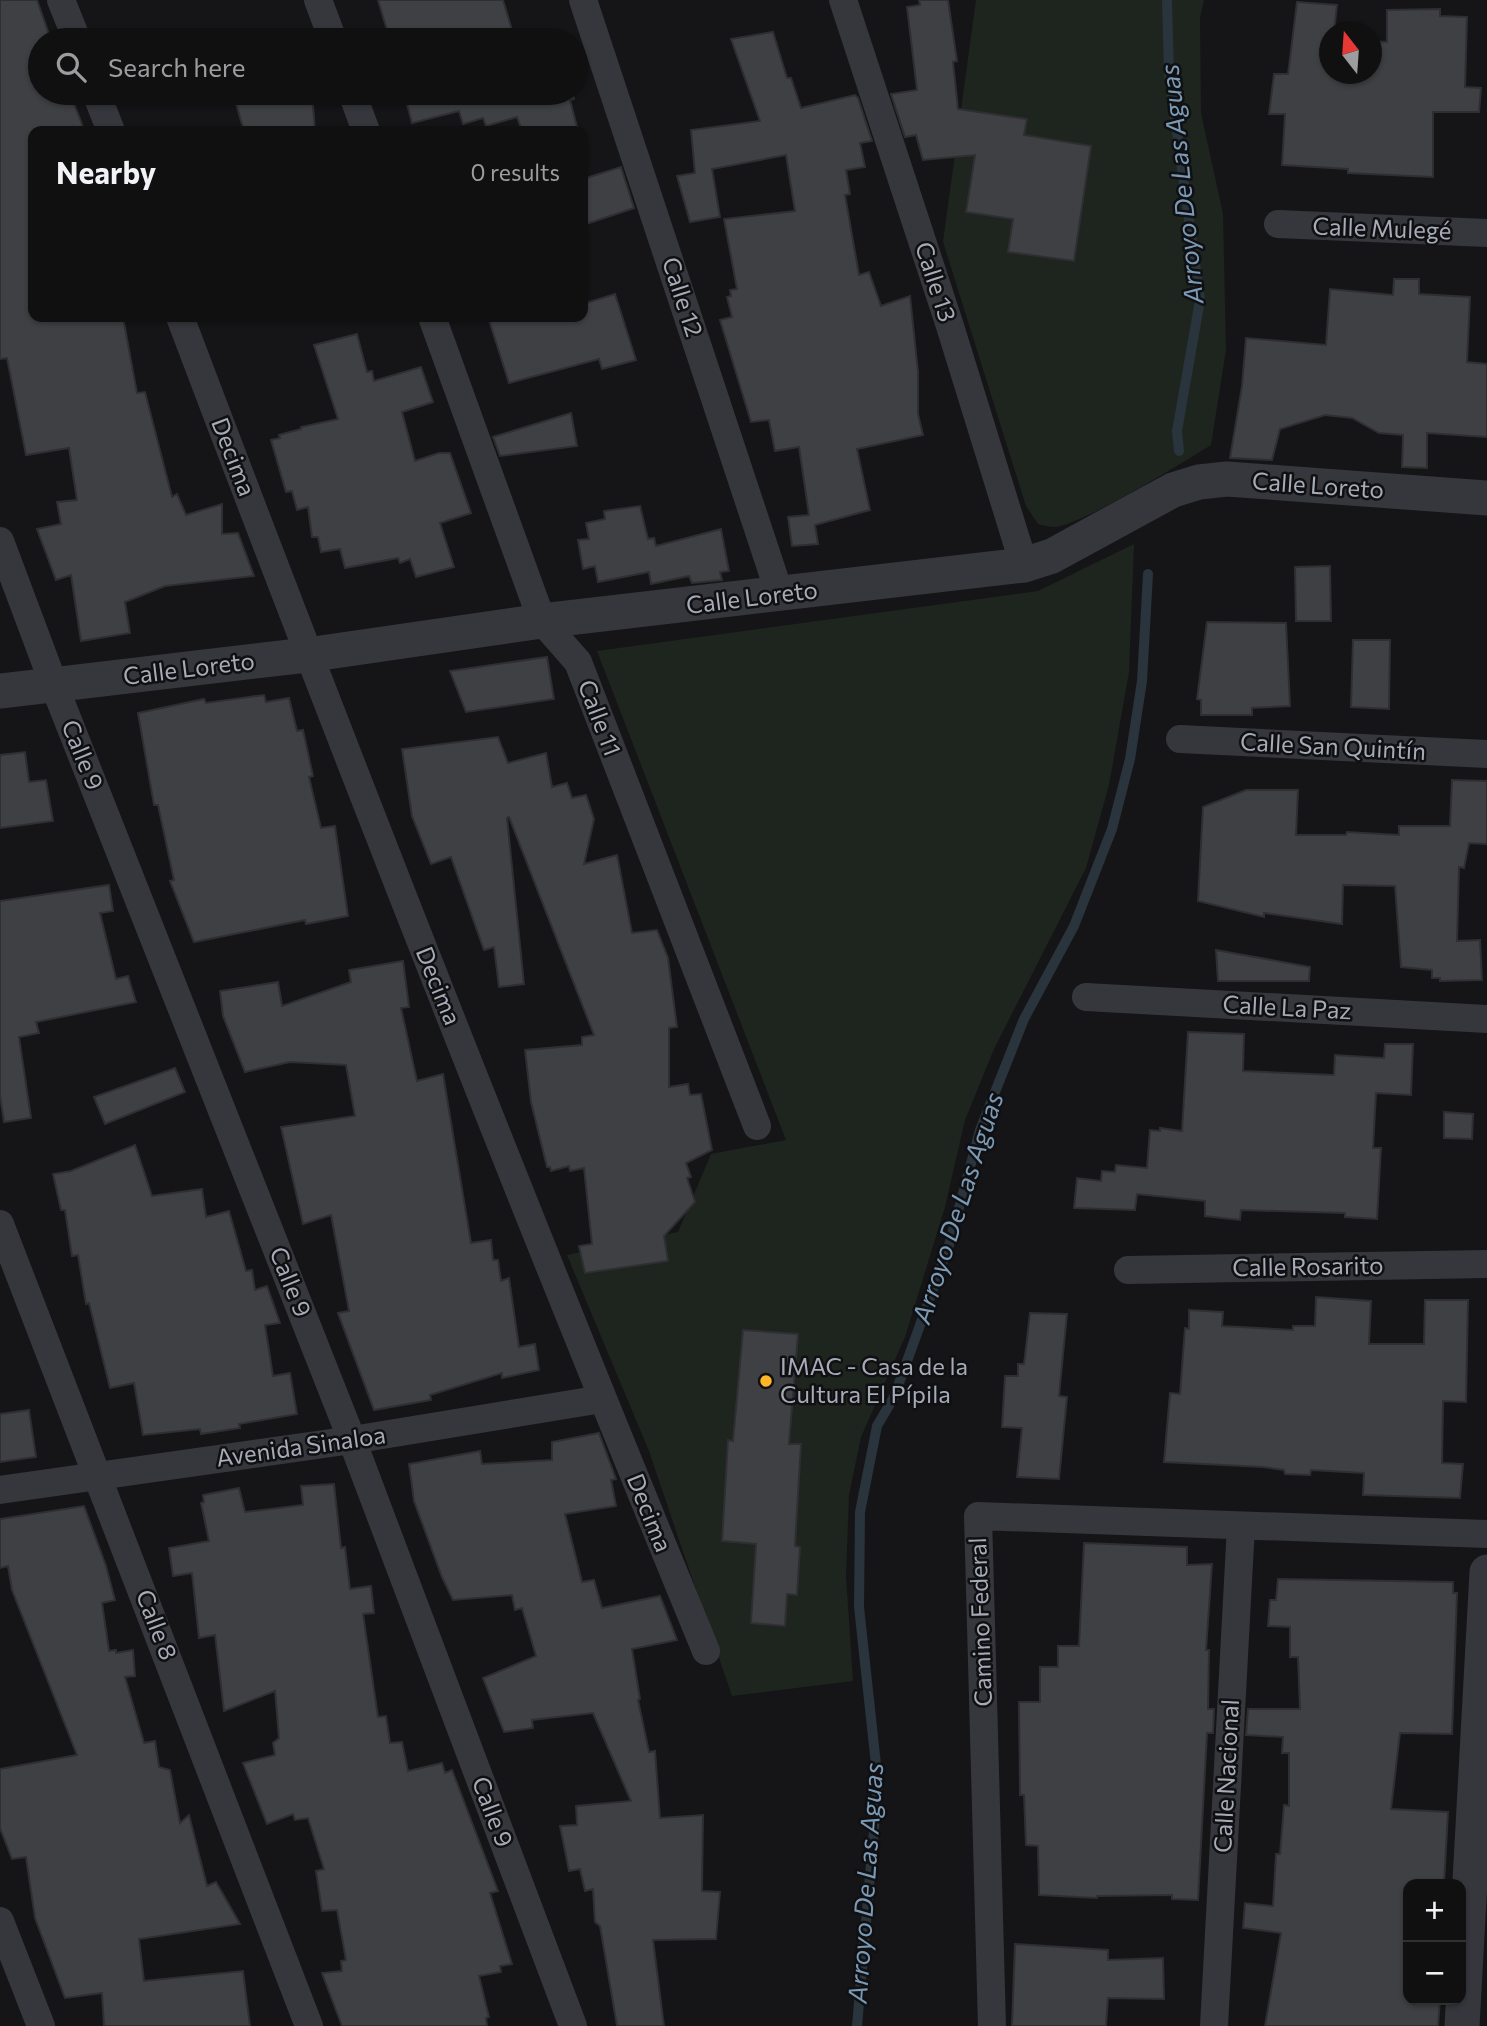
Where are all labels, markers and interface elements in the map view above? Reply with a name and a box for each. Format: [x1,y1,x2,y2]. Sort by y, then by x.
north arrow [1319,21,1382,84]
search box [28,28,588,105]
icon: search [52,48,90,86]
text: Search here [108,51,246,82]
water label: Arroyo De Las Aguas [1152,62,1209,307]
text: Nearby [56,153,156,190]
text: 0 results [471,158,560,186]
street label: Calle Mulegé [1312,211,1452,244]
street label: Calle 13 [910,238,963,325]
street label: Calle 12 [657,253,710,340]
street label: Decima [206,413,263,500]
street label: Calle Loreto [1251,465,1385,504]
street label: Calle Loreto [684,574,819,619]
street label: Calle Loreto [121,645,256,690]
street label: Calle 11 [573,675,628,760]
street label: Calle 9 [56,715,111,794]
street label: Calle San Quintín [1239,726,1427,765]
street label: Decima [411,942,468,1029]
street label: Calle La Paz [1222,989,1352,1024]
water label: Arroyo De Las Aguas [904,1088,1009,1328]
street label: Calle 9 [264,1242,319,1321]
street label: Calle Rosarito [1232,1250,1384,1281]
place label: IMAC - Casa de la Cultura El Pípila [780,1351,968,1408]
marker: IMAC - Casa de la Cultura El Pípila [758,1373,774,1389]
street label: Avenida Sinaloa [214,1419,387,1472]
street label: Decima [622,1469,679,1556]
street label: Camino Federal [962,1537,997,1707]
street label: Calle 8 [131,1585,184,1664]
street label: Calle Nacional [1207,1698,1244,1854]
water label: Arroyo De Las Aguas [841,1761,888,2005]
street label: Calle 9 [467,1772,520,1851]
map controls [1403,1879,1466,2005]
button: + [1403,1879,1466,1942]
button: − [1403,1942,1466,2005]

